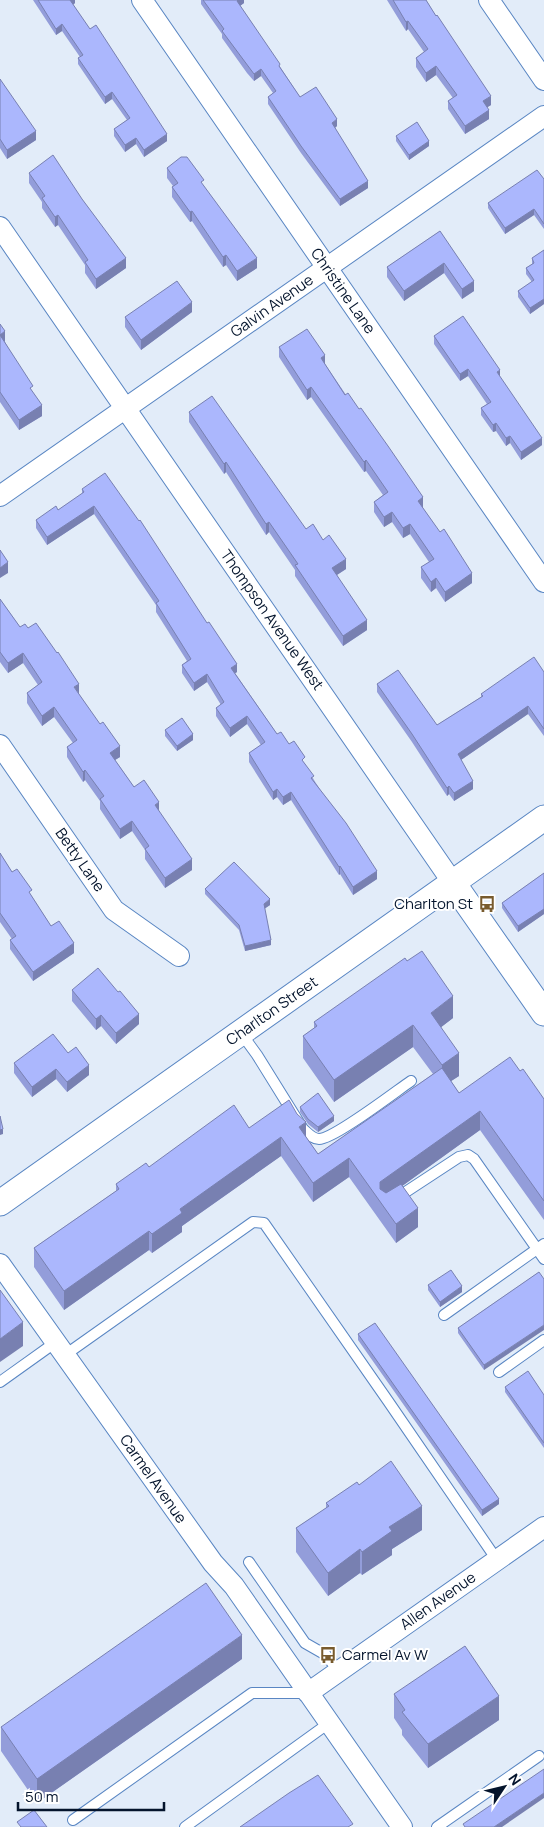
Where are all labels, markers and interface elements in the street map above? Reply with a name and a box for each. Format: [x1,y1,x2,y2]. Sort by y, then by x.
street label: Christine Lane [306,244,381,338]
street label: Galvin Avenue [226,269,318,342]
street label: Thompson Avenue West [216,545,329,694]
street label: Betty Lane [51,824,110,896]
place label: Charlton St [394,893,473,914]
bus stop icon: Charlton St [477,894,497,914]
street label: Charlton Street [222,971,322,1050]
street label: Carmel Avenue [115,1430,192,1527]
street label: Allen Avenue [396,1567,480,1635]
place label: Carmel Av W [342,1644,428,1665]
bus stop icon: Carmel Av W [318,1645,338,1665]
north arrow [479,1762,529,1812]
text: N [504,1770,526,1789]
scale bar [18,1780,164,1812]
text: 50 m [25,1786,59,1807]

